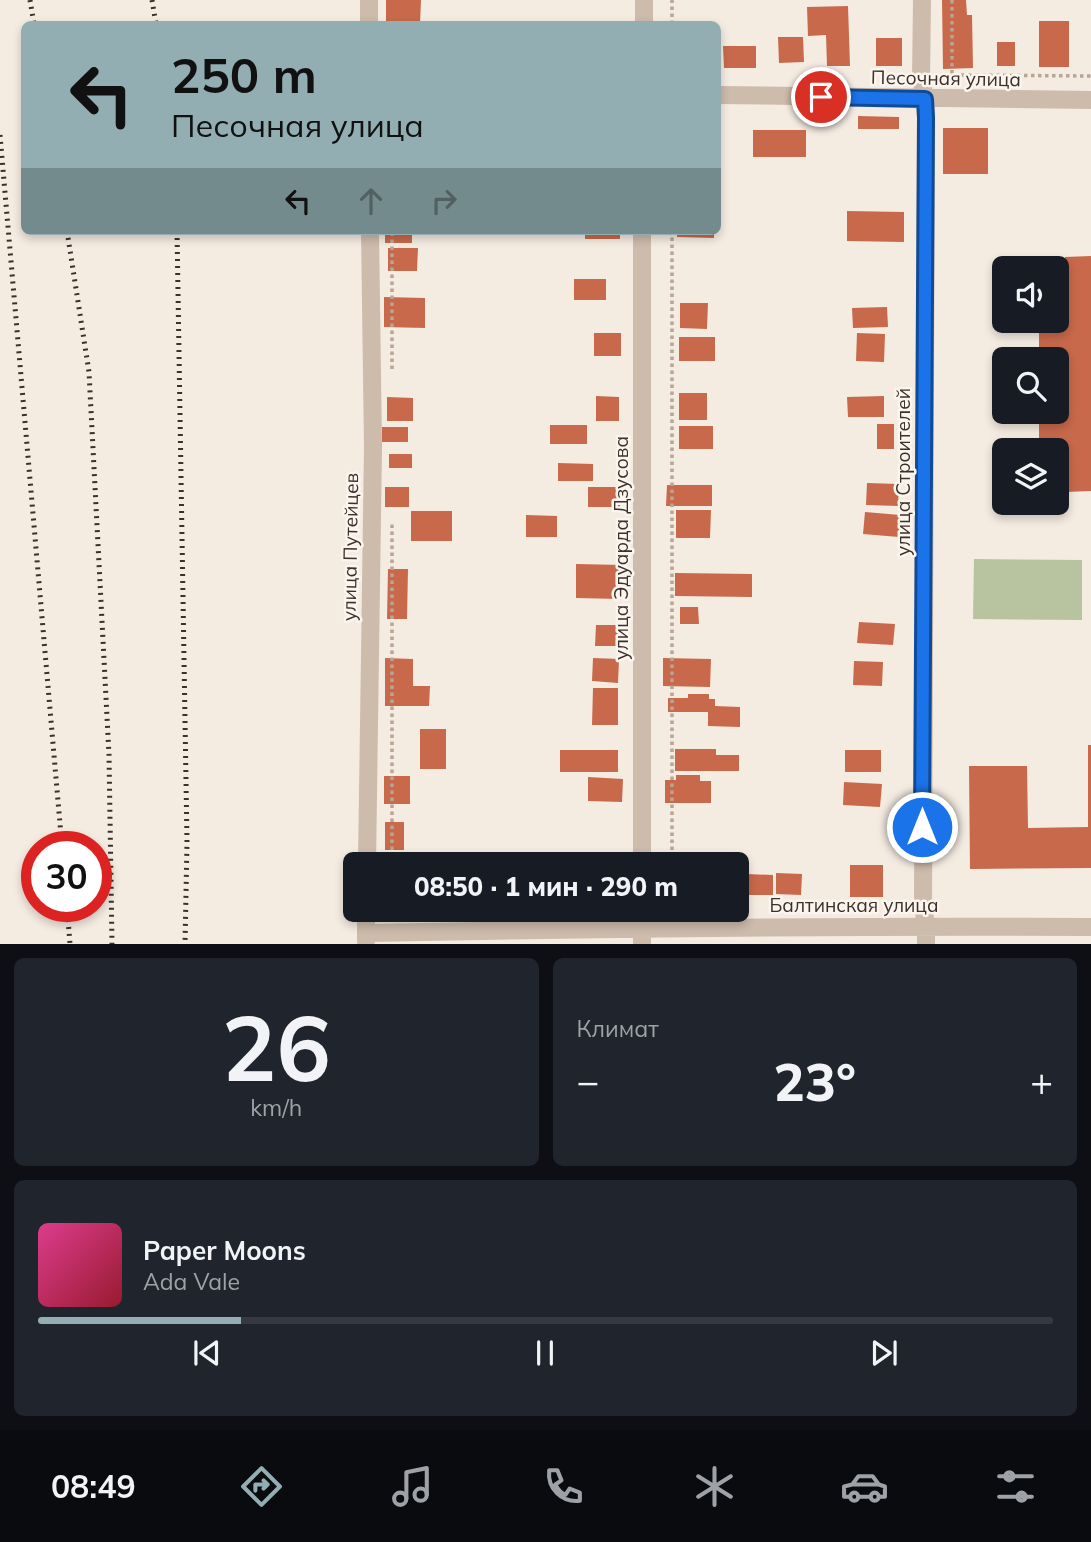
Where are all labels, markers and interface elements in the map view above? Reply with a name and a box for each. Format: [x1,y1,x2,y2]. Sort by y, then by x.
text: 250 m [171,44,317,105]
icon: left [56,49,147,140]
street label: Песочная улица [871,65,1021,91]
pin [791,67,851,127]
icon: arrive [802,78,840,116]
text: Песочная улица [171,105,424,145]
icon: left [279,182,317,220]
icon: ahead [352,182,390,220]
icon: right [425,182,463,220]
map controls [992,256,1069,515]
button: sound [992,256,1069,333]
button: search [992,347,1069,424]
street label: улица Строителей [891,388,915,556]
street label: улица Эдуарда Дзусова [609,436,633,660]
button: layers [992,438,1069,515]
street label: улица Путейцев [337,473,363,621]
position arrow [885,790,959,864]
speed limit sign: 30 [21,831,112,922]
text: 08:50 · 1 мин · 290 m [414,870,678,903]
street label: Балтинская улица [769,893,939,917]
text: 26 [222,990,331,1104]
text: Климат [577,1014,659,1043]
text: 23° [774,1049,856,1114]
text: − [577,1057,599,1105]
text: + [1030,1057,1053,1105]
text: km/h [250,1093,302,1122]
text: Paper Moons [143,1234,306,1267]
text: Ada Vale [143,1267,240,1296]
icon: previous [188,1334,226,1372]
icon: pause [526,1334,564,1372]
icon: next [865,1334,903,1372]
icon: directions [237,1462,286,1511]
icon: music [388,1462,437,1511]
icon: phone [539,1462,588,1511]
icon: climate [690,1462,739,1511]
icon: car [840,1462,889,1511]
icon: filters [991,1462,1040,1511]
text: 08:49 [51,1466,136,1506]

